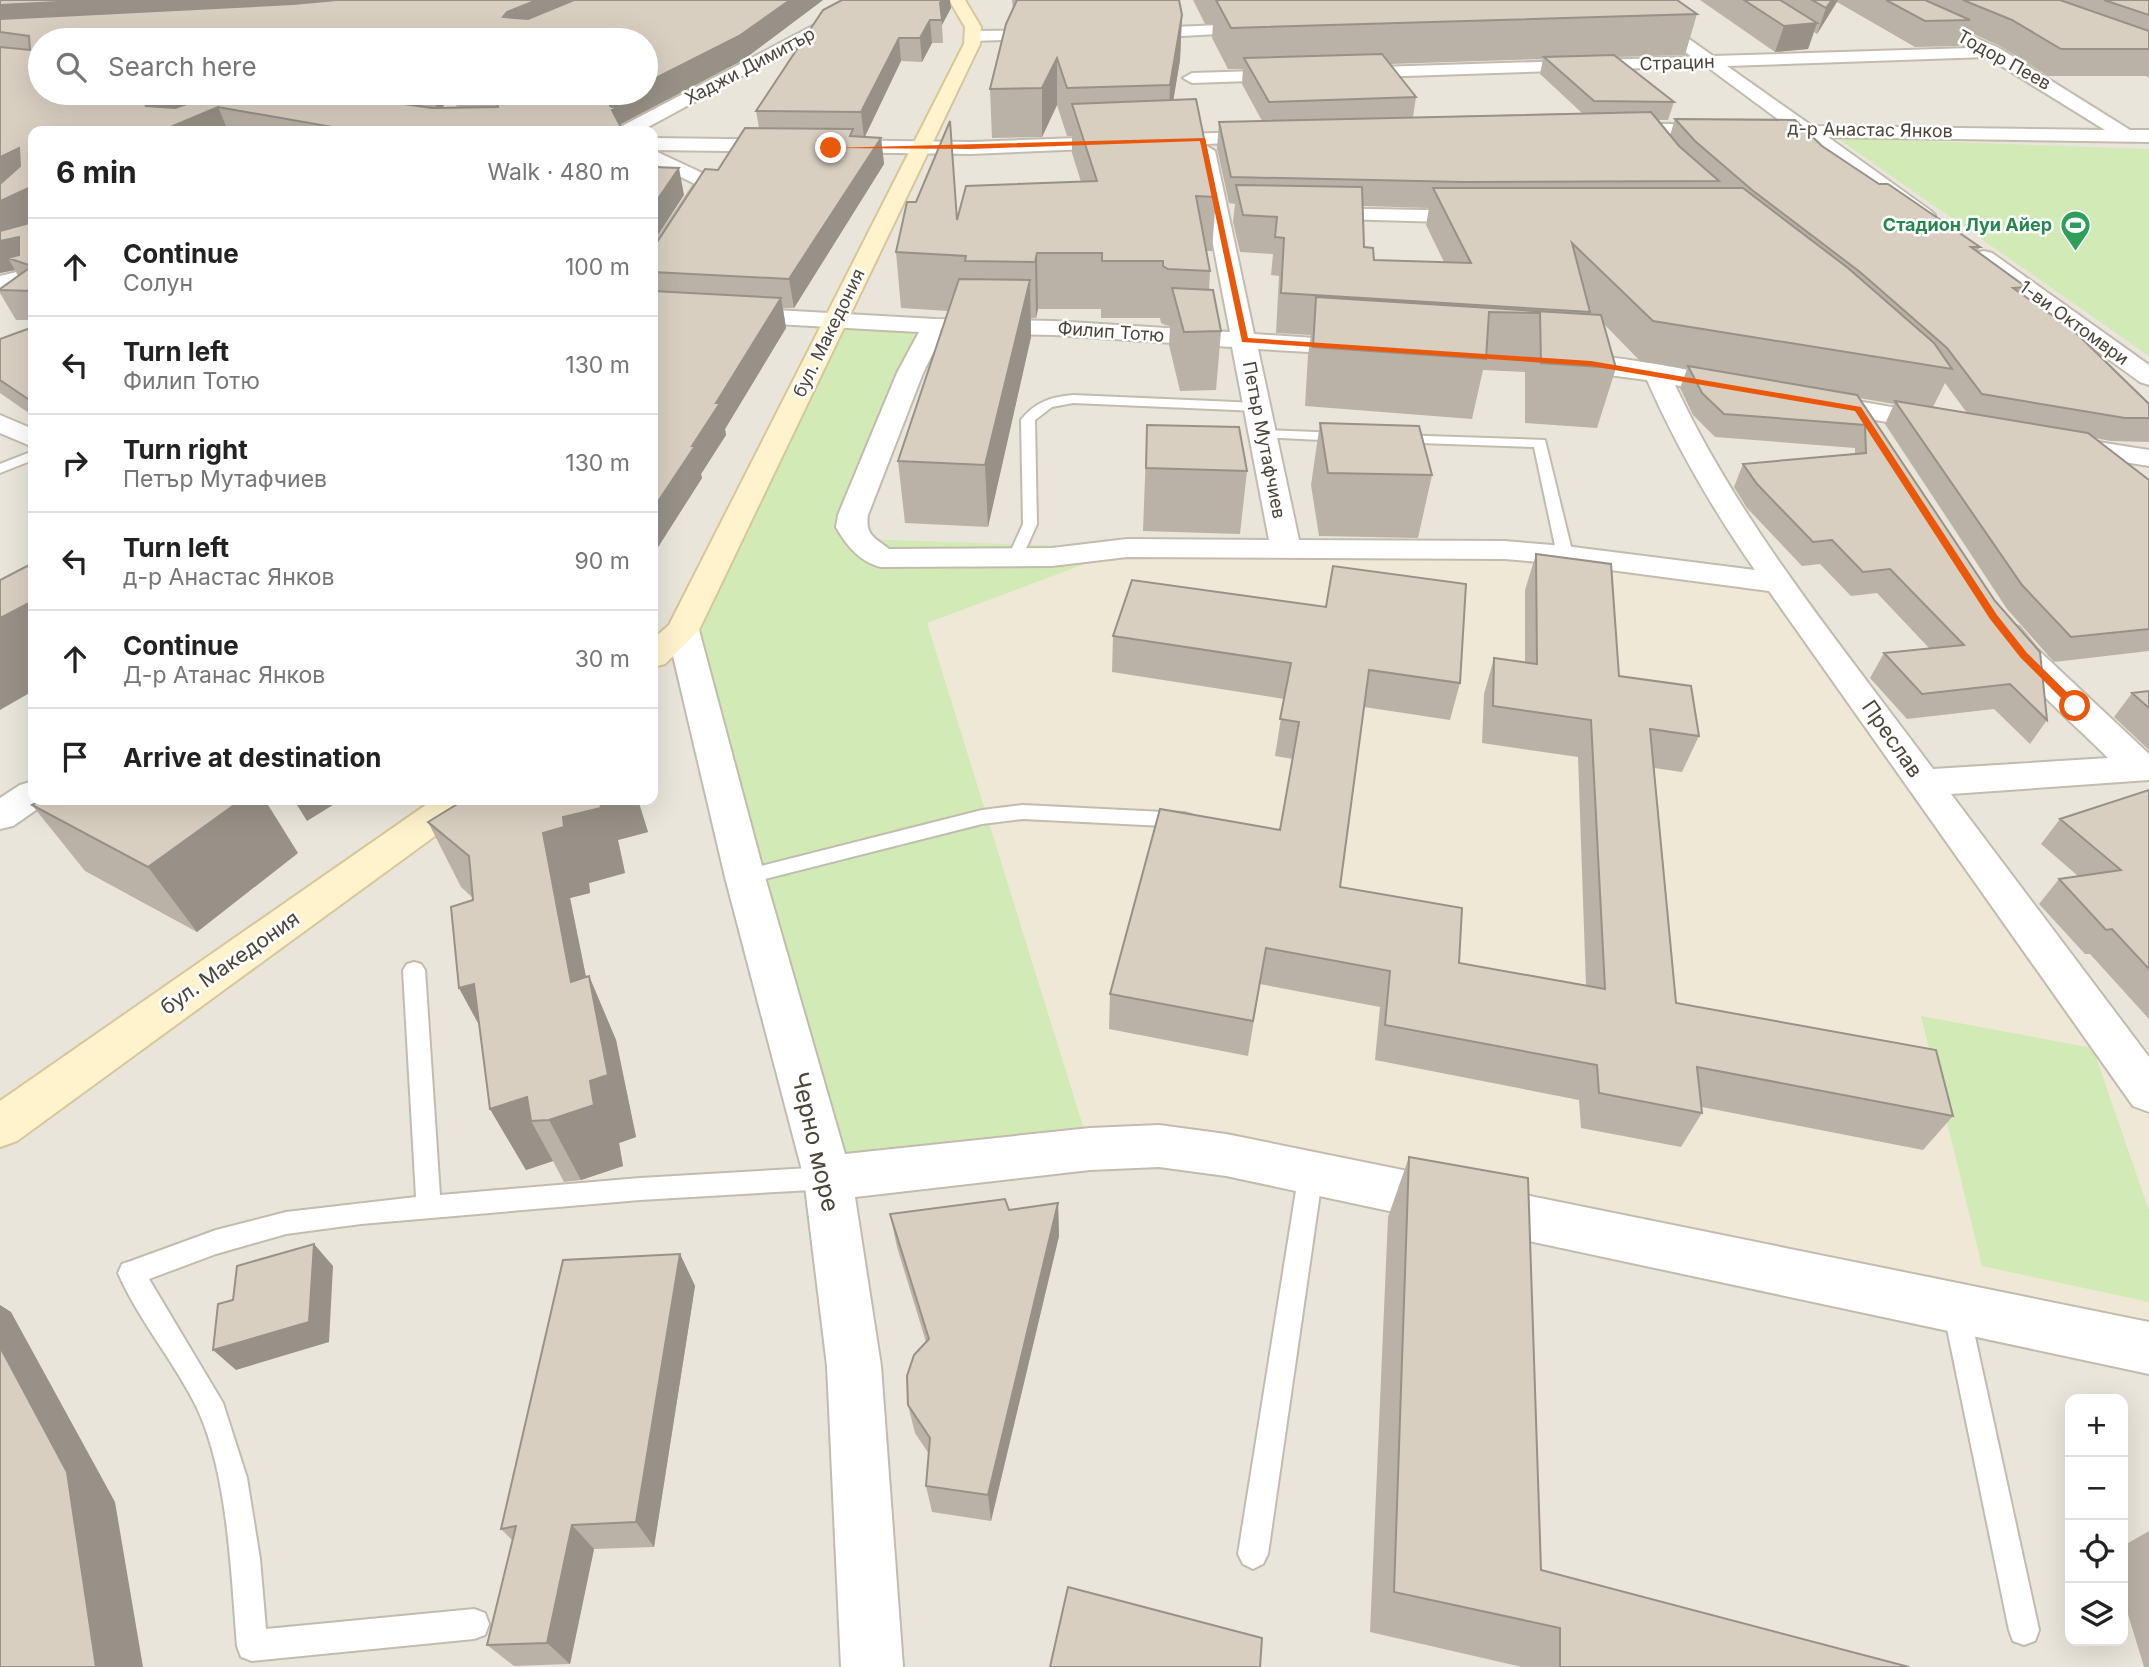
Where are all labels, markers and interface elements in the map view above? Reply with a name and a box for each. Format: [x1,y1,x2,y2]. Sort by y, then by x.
street label: Хаджи Димитър [681,22,818,109]
street label: Тодор Пеев [1954,25,2055,94]
search box [28,28,658,105]
icon: search [52,48,90,86]
text: Search here [108,51,257,82]
street label: Страцин [1639,51,1715,74]
street label: д-р Анастас Янков [1787,118,1953,141]
route end [815,132,846,163]
text: 6 min [56,154,137,190]
text: Walk · 480 m [488,158,630,186]
sports icon: Стадион Луи Айер [2058,208,2092,252]
place label: Стадион Луи Айер [1883,214,2052,235]
text: Continue [123,238,239,269]
icon: ahead [56,248,94,286]
text: 100 m [565,253,630,281]
street label: бул. Македония [788,265,869,400]
text: Солун [123,269,193,297]
street label: 1-ви Октомври [2016,276,2133,369]
street label: Филип Тотю [1057,317,1165,346]
text: Turn left [123,336,229,367]
icon: left [56,346,94,384]
text: 130 m [565,351,630,379]
street label: Петър Мутафчиев [1239,360,1290,520]
text: Филип Тотю [123,367,260,395]
text: Turn right [123,434,248,465]
icon: right [56,444,94,482]
text: 130 m [565,449,630,477]
text: Петър Мутафчиев [123,465,327,493]
text: Turn left [123,532,229,563]
icon: left [56,542,94,580]
text: 90 m [575,547,630,575]
text: д-р Анастас Янков [123,563,334,591]
text: Continue [123,630,239,661]
icon: ahead [56,640,94,678]
text: 30 m [575,645,630,673]
text: Д-р Атанас Янков [123,661,325,689]
route start [2059,690,2090,721]
street label: Преслав [1857,695,1928,782]
icon: arrive [56,738,94,776]
text: Arrive at destination [123,742,382,773]
street label: бул. Македония [156,905,304,1020]
street label: Черно море [785,1069,846,1215]
map controls [2065,1394,2128,1646]
button: + [2065,1394,2128,1457]
button: − [2065,1457,2128,1520]
button: locate [2065,1520,2128,1583]
button: layers [2065,1583,2128,1646]

